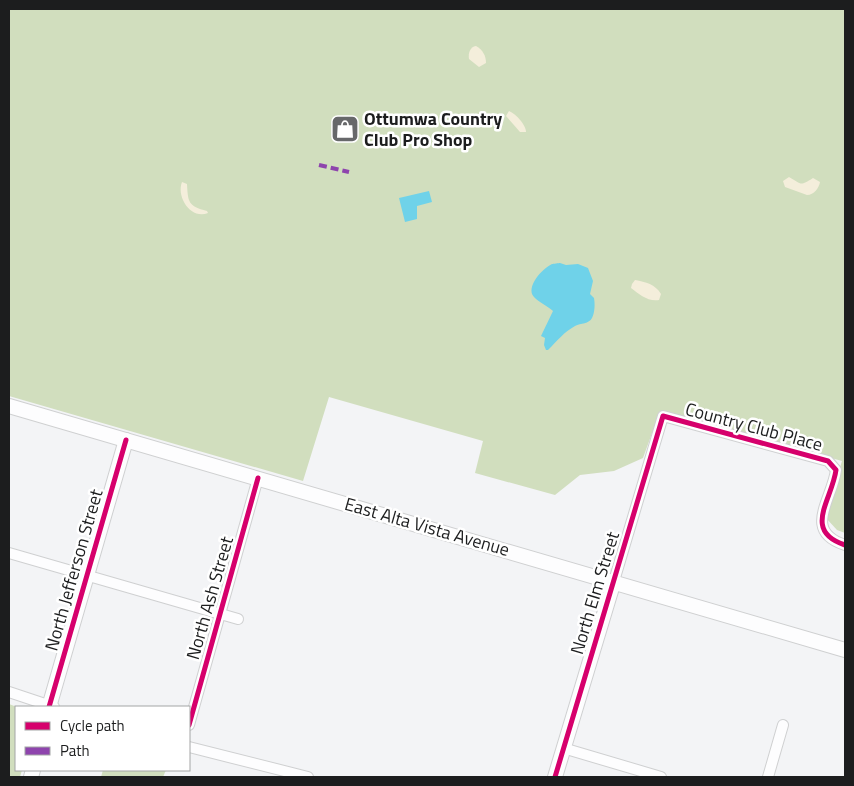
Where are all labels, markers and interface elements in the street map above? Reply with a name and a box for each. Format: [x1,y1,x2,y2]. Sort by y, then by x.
place label: Ottumwa Country Club Pro Shop [364,105,502,153]
shop icon: Ottumwa Country Club Pro Shop [330,114,360,144]
street label: Country Club Place [682,395,826,458]
street label: North Jefferson Street [38,485,110,654]
street label: East Alta Vista Avenue [342,490,513,563]
street label: North Elm Street [563,527,626,658]
street label: North Ash Street [179,533,240,663]
legend [15,706,190,771]
text: Cycle path [60,714,125,737]
text: Path [60,739,90,762]

